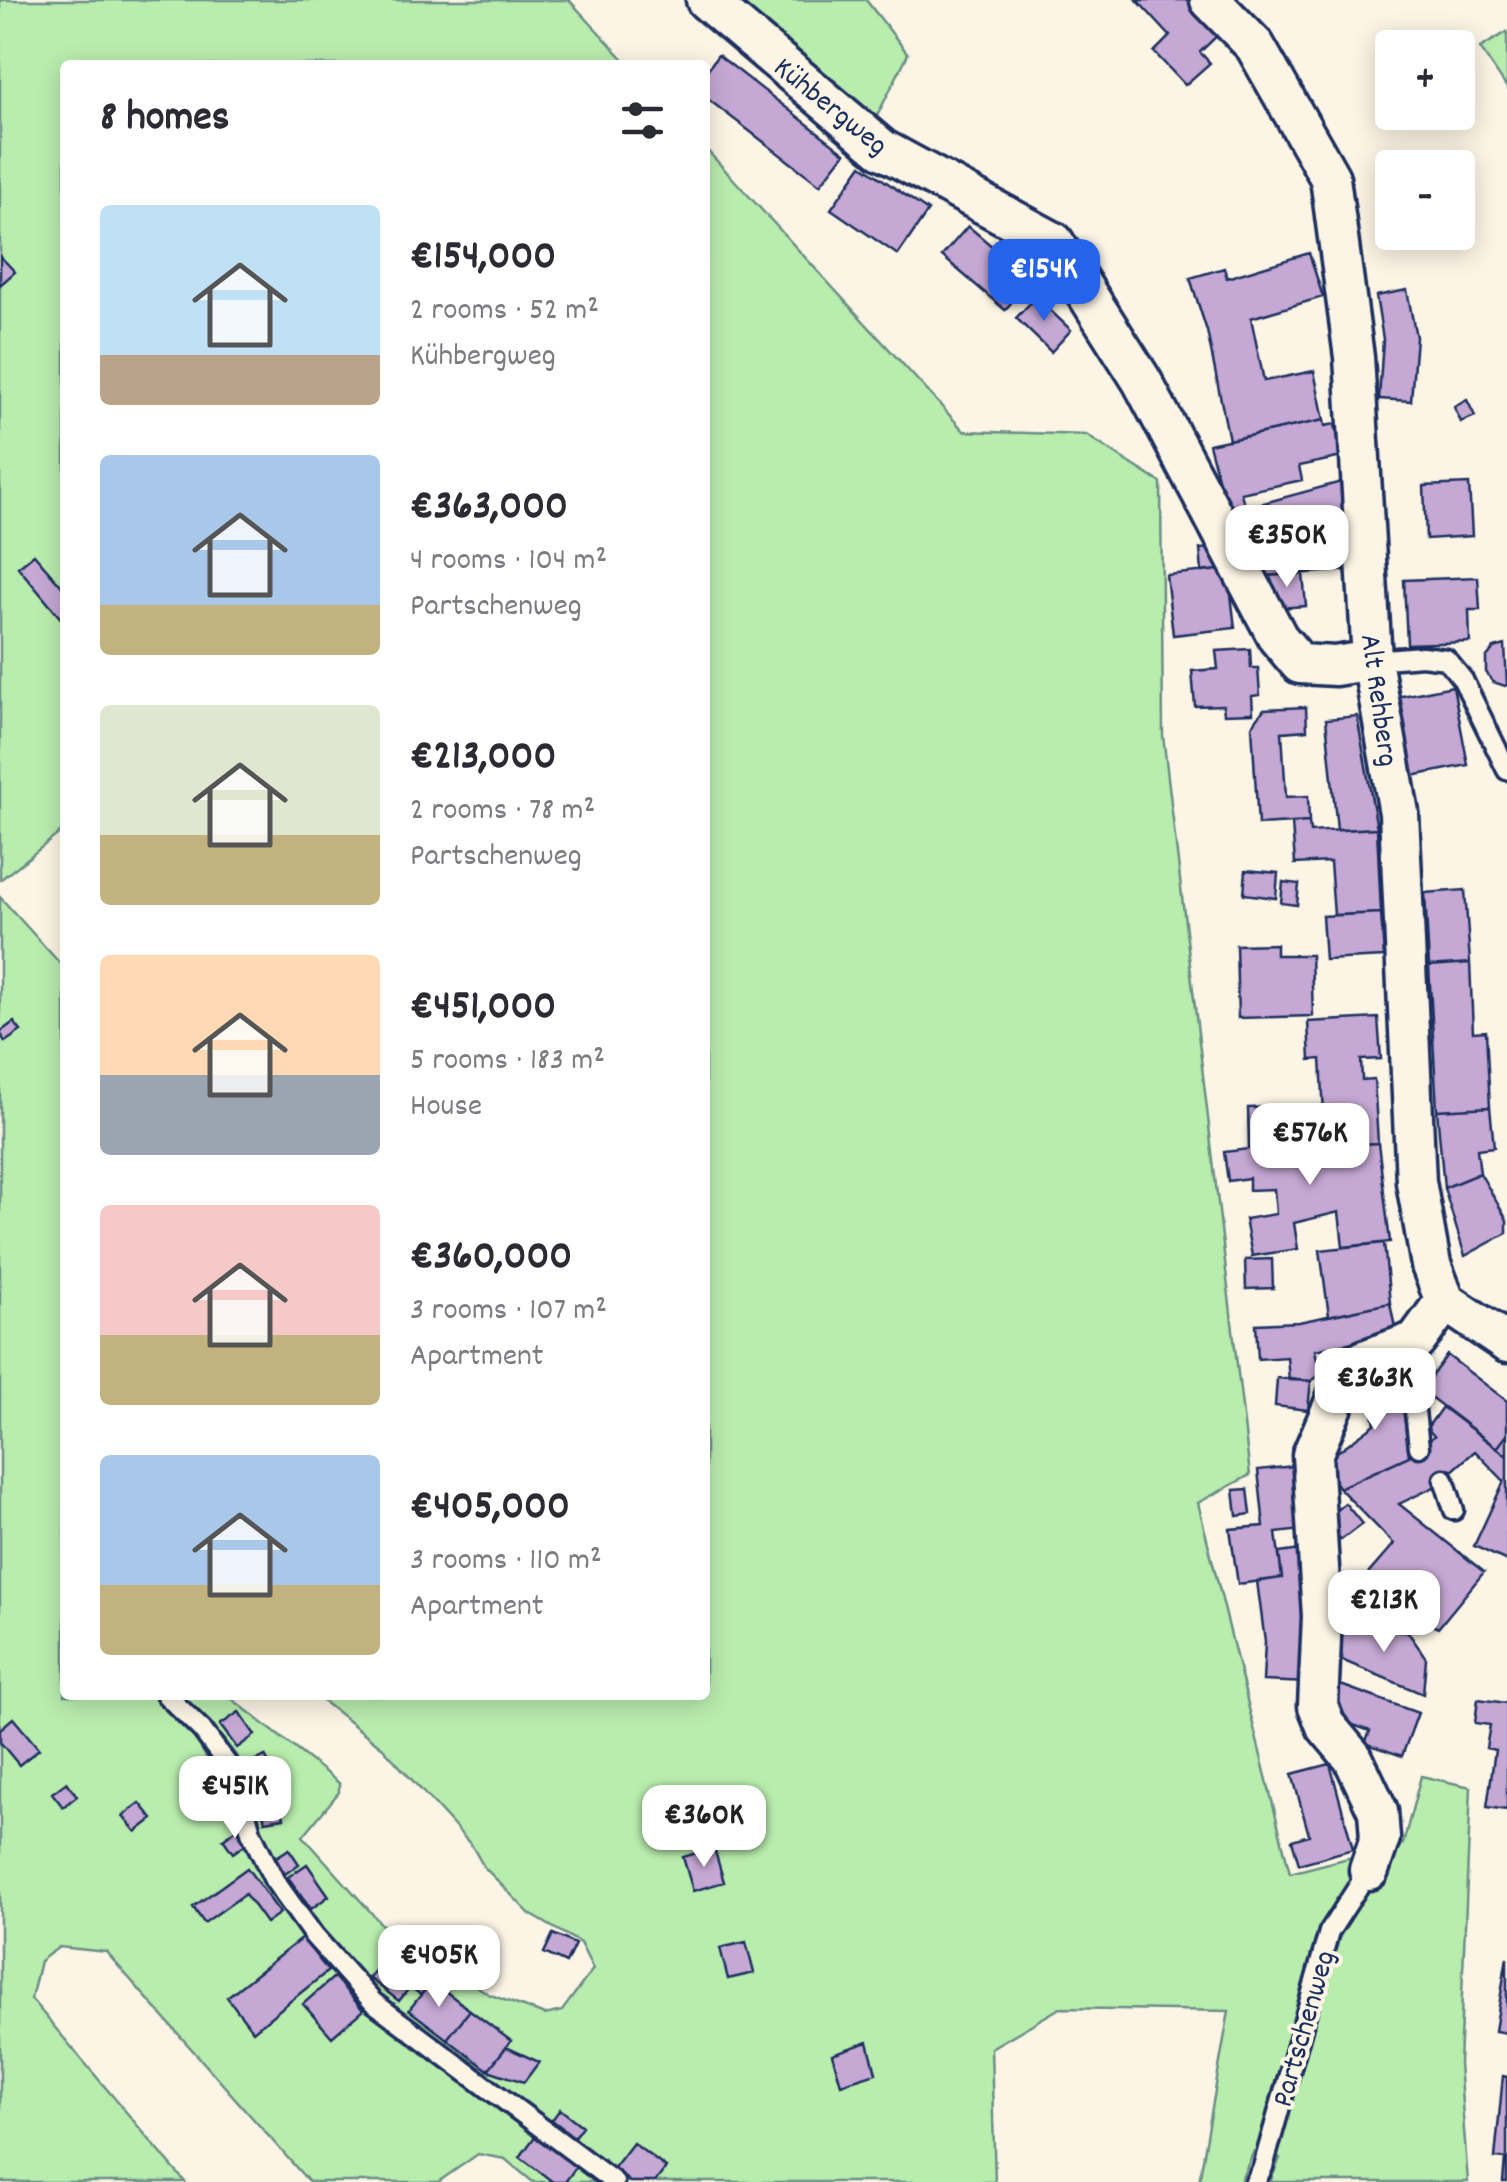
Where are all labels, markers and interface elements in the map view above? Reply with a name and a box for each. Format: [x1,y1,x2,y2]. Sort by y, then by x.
map controls [1375,30,1475,250]
button: + [1375,30,1475,130]
street label: Kühbergweg [763,49,896,168]
text: 8 homes [100,90,229,150]
icon: filters [615,93,670,148]
button: − [1375,150,1475,250]
text: €154,000 [410,229,556,289]
pin: €154K [974,239,1114,324]
icon: home [180,245,300,365]
text: €154K [1010,248,1078,294]
text: 2 rooms · 52 m² [410,289,599,335]
text: Kühbergweg [410,335,556,381]
text: €363,000 [410,479,568,539]
icon: home [180,495,300,615]
pin: €350K [1217,505,1357,590]
text: €350K [1247,514,1327,560]
text: 4 rooms · 104 m² [410,539,607,585]
text: Partschenweg [410,585,582,631]
street label: Alt Rehberg [1346,632,1407,770]
text: €213,000 [410,729,556,789]
icon: home [180,745,300,865]
text: 2 rooms · 78 m² [410,789,595,835]
text: Partschenweg [410,835,582,881]
text: €451,000 [410,979,556,1039]
icon: home [180,995,300,1115]
text: 5 rooms · 183 m² [410,1039,605,1085]
text: House [410,1085,482,1131]
pin: €576K [1240,1103,1380,1188]
text: €576K [1272,1112,1348,1158]
text: €360,000 [410,1229,572,1289]
icon: home [180,1245,300,1365]
text: 3 rooms · 107 m² [410,1289,607,1335]
text: Apartment [410,1335,544,1381]
pin: €363K [1305,1348,1445,1433]
text: €363K [1337,1357,1413,1403]
text: €405,000 [410,1479,570,1539]
icon: home [180,1495,300,1615]
text: 3 rooms · 110 m² [410,1539,602,1585]
pin: €213K [1314,1570,1454,1655]
text: €213K [1350,1579,1418,1625]
text: Apartment [410,1585,544,1631]
pin: €451K [165,1756,305,1841]
text: €451K [201,1765,269,1811]
pin: €360K [634,1785,774,1870]
text: €360K [664,1794,744,1840]
pin: €405K [369,1925,509,2010]
text: €405K [400,1934,478,1980]
street label: Partschenweg [1263,1946,1349,2113]

